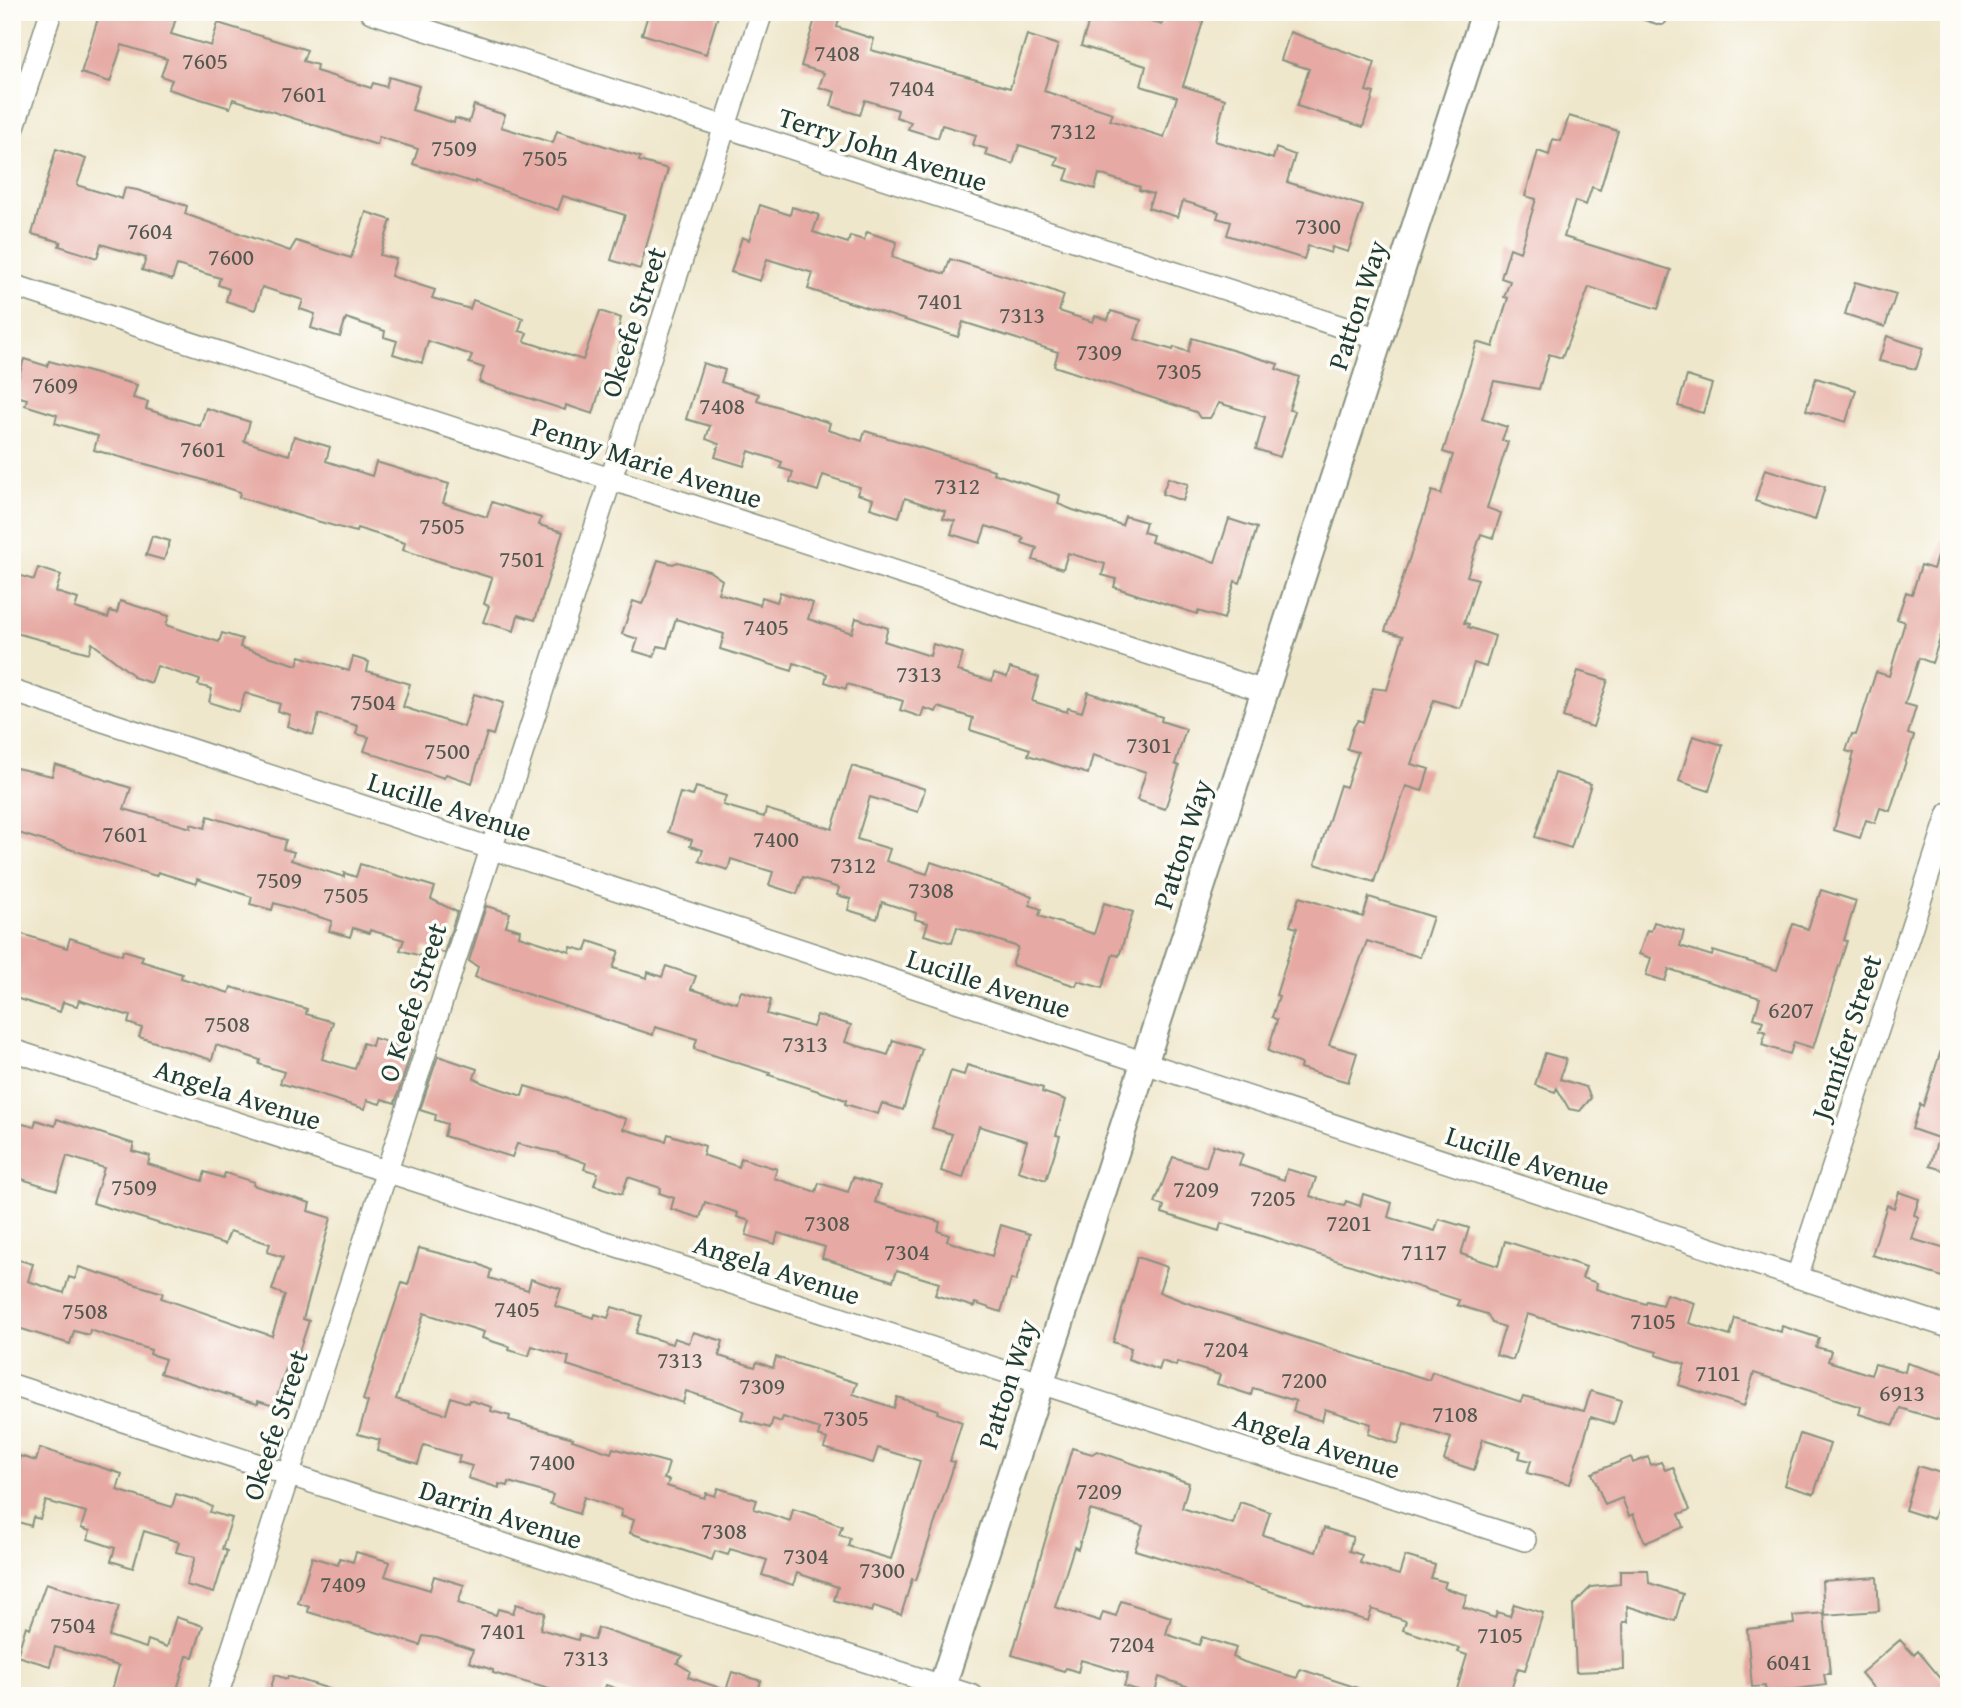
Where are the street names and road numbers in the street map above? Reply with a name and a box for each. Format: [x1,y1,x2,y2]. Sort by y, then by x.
street label: Terry John Avenue [773,95,993,202]
street label: Patton Way [1316,235,1397,375]
street label: Okeefe Street [589,241,676,402]
street label: Penny Marie Avenue [526,405,768,518]
street label: Lucille Avenue [363,760,537,851]
street label: Patton Way [1141,774,1222,914]
street label: O Keefe Street [367,917,457,1087]
street label: Lucille Avenue [902,937,1076,1028]
street label: Jennifer Street [1799,949,1892,1128]
street label: Angela Avenue [150,1047,327,1140]
street label: Lucille Avenue [1441,1114,1615,1205]
street label: Angela Avenue [689,1222,866,1315]
street label: Patton Way [966,1314,1047,1454]
street label: Okeefe Street [231,1344,318,1505]
street label: Angela Avenue [1229,1396,1406,1489]
street label: Darrin Avenue [414,1468,588,1559]

